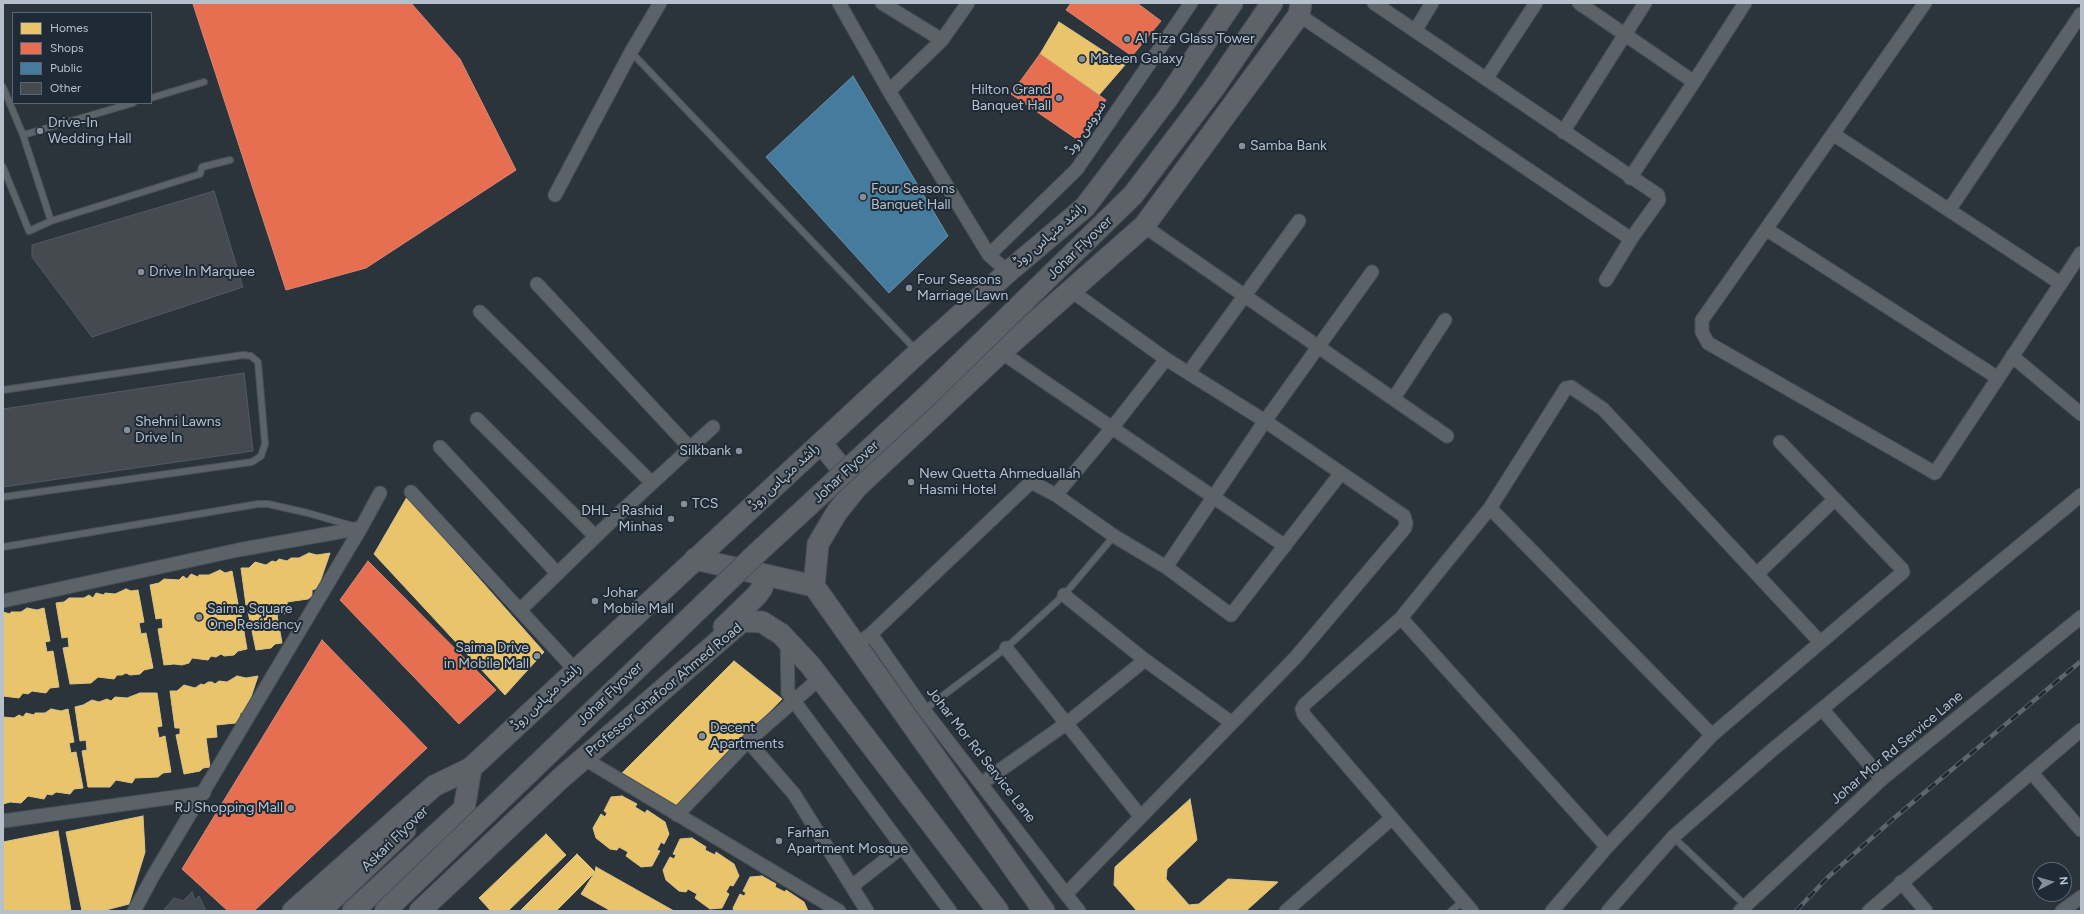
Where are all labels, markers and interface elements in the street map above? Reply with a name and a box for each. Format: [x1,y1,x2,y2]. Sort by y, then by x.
legend [12,12,152,104]
text: Homes [50,21,88,35]
place label: Al Fiza Glass Tower [1135,31,1255,47]
marker: Al Fiza Glass Tower [1122,34,1132,44]
text: Shops [50,41,84,55]
place label: Mateen Galaxy [1090,51,1183,67]
marker: Mateen Galaxy [1077,54,1087,64]
text: Public [50,61,83,75]
text: Other [50,81,81,95]
place label: Hilton Grand Banquet Hall [971,82,1051,114]
marker: Hilton Grand Banquet Hall [1054,93,1064,103]
street label: سروس روڈ [1062,98,1110,158]
place label: Drive-In Wedding Hall [48,115,131,148]
marker: Drive-In Wedding Hall [35,126,45,136]
place label: Samba Bank [1250,138,1327,154]
marker: Samba Bank [1237,141,1247,151]
place label: Four Seasons Banquet Hall [871,181,955,214]
marker: Four Seasons Banquet Hall [858,192,868,202]
street label: راشد منہاس روڈ [1010,199,1090,271]
street label: Johar Flyover [1044,213,1116,283]
place label: Drive In Marquee [149,264,255,280]
marker: Drive In Marquee [136,267,146,277]
place label: Four Seasons Marriage Lawn [917,272,1008,304]
marker: Four Seasons Marriage Lawn [904,283,914,293]
place label: Shehni Lawns Drive In [135,414,221,446]
marker: Shehni Lawns Drive In [122,425,132,435]
street label: Johar Flyover [810,437,882,507]
street label: راشد منہاس روڈ [745,440,823,514]
place label: Silkbank [679,443,731,459]
marker: Silkbank [734,446,744,456]
place label: New Quetta Ahmeduallah Hasmi Hotel [919,466,1080,498]
marker: New Quetta Ahmeduallah Hasmi Hotel [906,477,916,487]
place label: TCS [692,496,718,512]
marker: TCS [679,499,689,509]
place label: DHL - Rashid Minhas [581,503,663,536]
marker: DHL - Rashid Minhas [666,514,676,524]
place label: Johar Mobile Mall [603,585,674,618]
marker: Johar Mobile Mall [590,596,600,606]
place label: Saima Square One Residency [207,601,301,634]
marker: Saima Square One Residency [194,612,204,622]
street label: Professor Ghafoor Ahmed Road [582,620,746,760]
place label: Saima Drive in Mobile Mall [444,640,529,672]
marker: Saima Drive in Mobile Mall [532,651,542,661]
street label: Johar Flyover [574,659,646,729]
street label: راشد منہاس روڈ [507,660,585,734]
street label: Johar Mor Rd Service Lane [923,684,1039,826]
street label: Johar Mor Rd Service Lane [1828,688,1966,808]
place label: Decent Apartments [710,720,784,752]
marker: Decent Apartments [697,731,707,741]
place label: RJ Shopping Mall [175,800,283,816]
marker: RJ Shopping Mall [286,803,296,813]
street label: Askari Flyover [358,803,432,875]
place label: Farhan Apartment Mosque [787,825,908,858]
marker: Farhan Apartment Mosque [774,836,784,846]
north arrow [2032,862,2072,902]
text: N [2057,876,2070,886]

